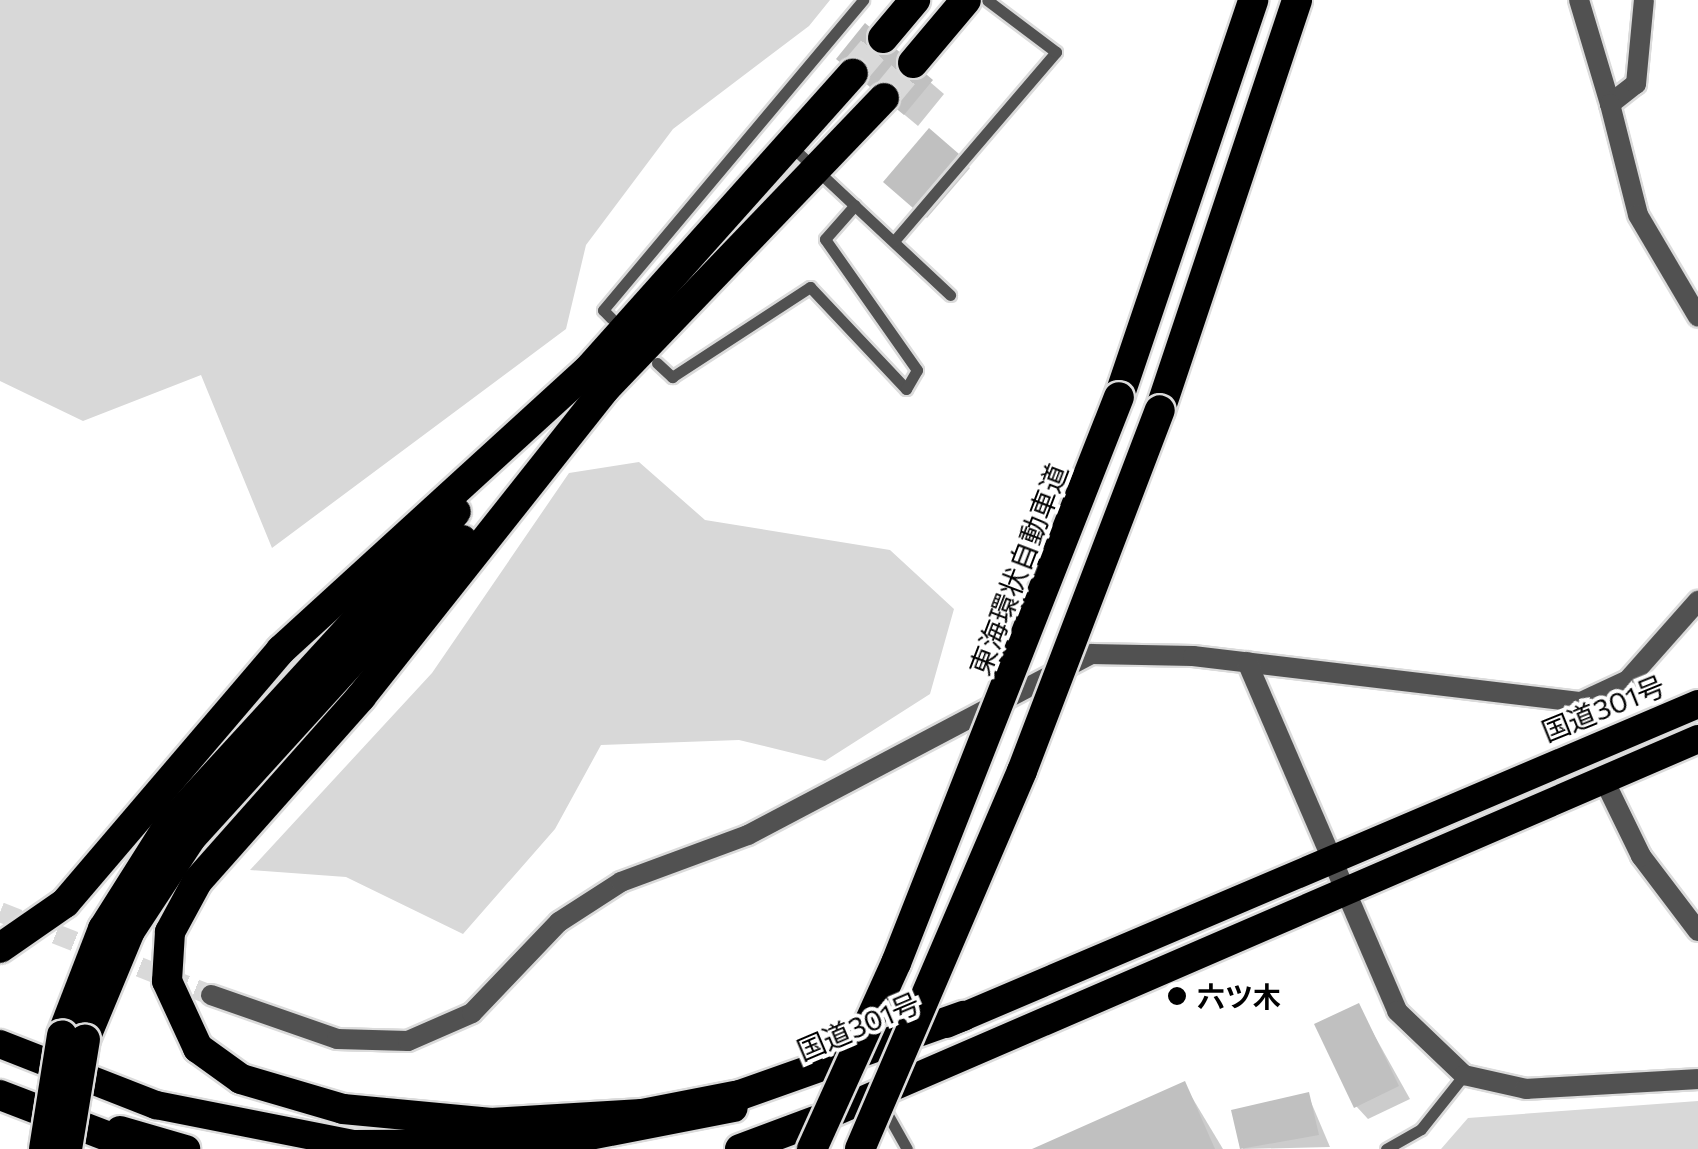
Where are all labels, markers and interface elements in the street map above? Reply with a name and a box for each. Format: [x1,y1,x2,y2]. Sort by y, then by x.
street label: 東海環状自動車道 [962,458,1074,680]
street label: 国道301号 [1536,668,1670,748]
place label: 六ツ木 [1197,979,1281,1013]
street label: 国道301号 [792,985,924,1067]
marker: 六ツ木 [1166,985,1188,1007]

